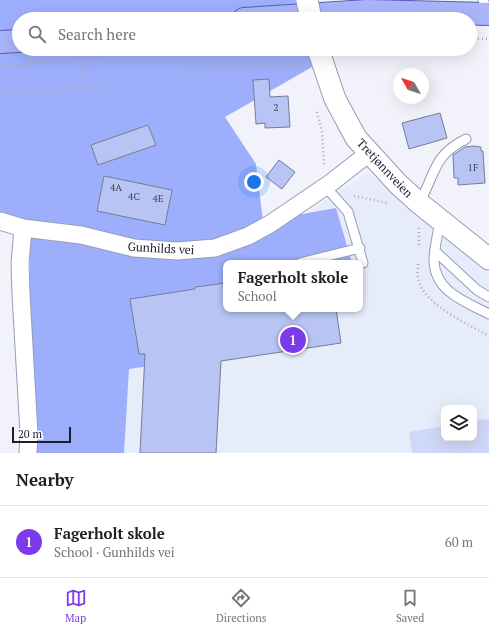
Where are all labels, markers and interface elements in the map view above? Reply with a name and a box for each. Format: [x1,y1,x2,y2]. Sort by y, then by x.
search box [12,12,477,56]
icon: search [26,23,48,45]
text: Search here [58,24,136,44]
north arrow [393,68,429,104]
house number: 2 [273,101,279,114]
street label: Tretjønnveien [354,135,416,201]
house number: 1F [468,161,478,174]
your location [244,172,264,192]
house number: 4A [110,181,122,194]
house number: 4C [128,190,140,203]
house number: 4E [152,192,164,205]
street label: Gunhilds vei [127,239,195,257]
popup [223,260,363,312]
text: Fagerholt skole [238,267,348,287]
text: School [238,287,277,305]
pin: 1 [280,325,306,355]
map controls [441,405,477,441]
button: layers [441,405,477,441]
scale bar [12,425,71,444]
text: 20 m [18,427,42,441]
text: Nearby [16,468,74,491]
text: Fagerholt skole [54,523,165,543]
text: 1 [25,533,33,551]
text: 60 m [445,533,473,551]
text: School · Gunhilds vei [54,543,175,561]
tab: Map [65,587,87,625]
tab: Directions [216,587,267,625]
tab: Saved [396,587,424,625]

